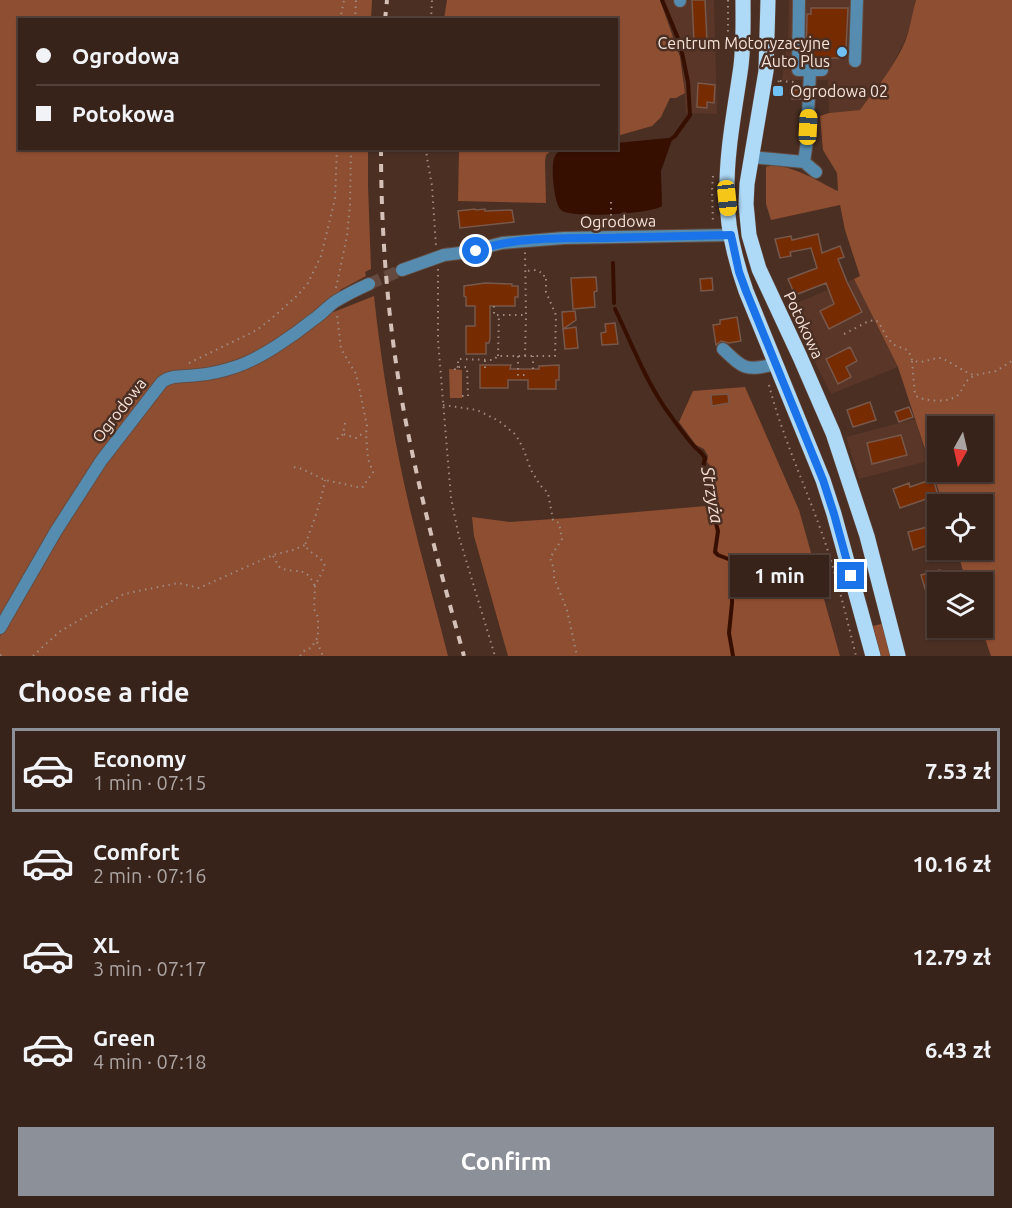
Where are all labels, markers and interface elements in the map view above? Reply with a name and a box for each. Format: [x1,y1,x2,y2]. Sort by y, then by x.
place label: Centrum Motoryzacyjne Auto Plus [658,34,830,70]
text: Ogrodowa [72,43,180,68]
marker: Centrum Motoryzacyjne Auto Plus [835,45,849,59]
place label: Ogrodowa 02 [790,82,888,100]
marker: Ogrodowa 02 [771,84,785,98]
text: Potokowa [72,101,175,126]
car [798,109,818,145]
car [716,179,738,217]
street label: Ogrodowa [580,211,656,231]
route start [462,237,489,264]
street label: Potokowa [781,289,827,361]
street label: Ogrodowa [88,374,150,446]
north arrow [927,416,993,482]
map controls [927,416,993,638]
water label: Strzyża [698,464,728,525]
button: locate [927,494,993,560]
callout: 1 min [731,555,830,597]
route end [837,562,864,589]
text: 1 min [754,564,805,587]
button: layers [927,572,993,638]
text: Choose a ride [18,677,190,707]
icon: car [21,743,75,797]
text: Economy [93,746,186,771]
text: 7.53 zł [925,758,991,783]
text: 1 min · 07:15 [93,771,207,794]
icon: car [21,836,75,890]
text: Comfort [93,839,180,864]
text: 10.16 zł [912,851,991,876]
text: 2 min · 07:16 [93,864,207,887]
icon: car [21,929,75,983]
text: XL [93,932,120,957]
text: 12.79 zł [912,944,991,969]
text: 3 min · 07:17 [93,957,207,980]
icon: car [21,1022,75,1076]
text: Green [93,1025,155,1050]
text: 6.43 zł [925,1037,991,1062]
text: 4 min · 07:18 [93,1050,207,1073]
button: Confirm [18,1127,994,1196]

